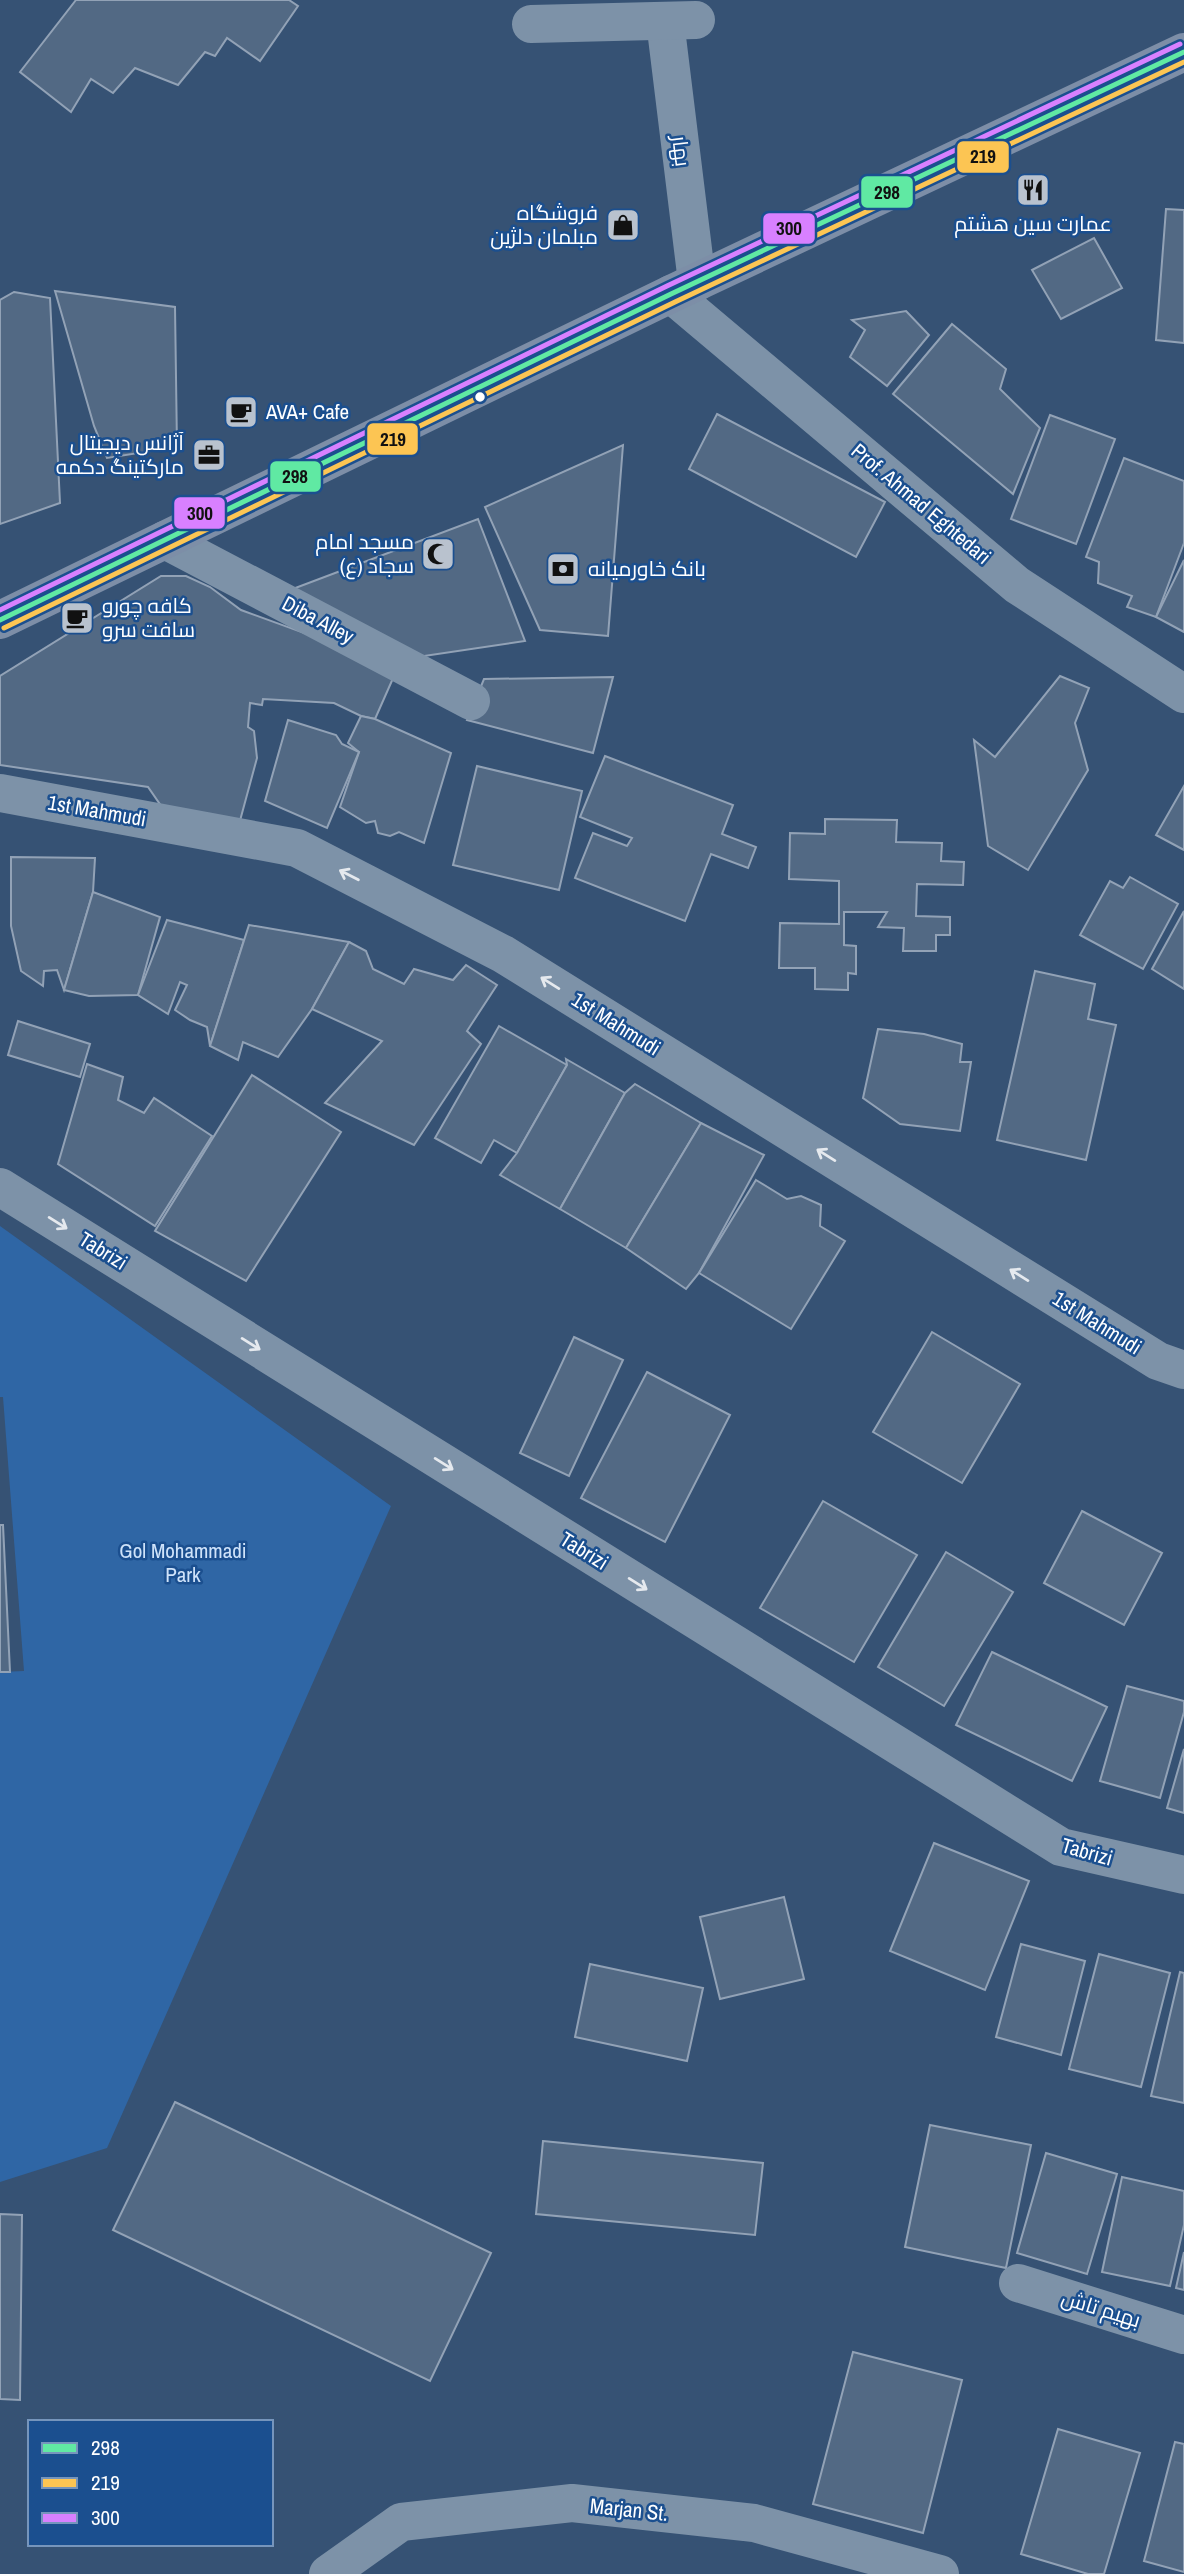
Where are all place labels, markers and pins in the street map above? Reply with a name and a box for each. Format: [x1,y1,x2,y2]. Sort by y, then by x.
restaurant icon: عمارت سین هشتم [1014,171,1052,209]
place label: فروشگاه مبلمان دلژین [490,198,598,251]
shop icon: فروشگاه مبلمان دلژین [604,206,642,244]
place label: عمارت سین هشتم [954,209,1112,238]
unlabelled marker [473,390,487,404]
cafe icon: AVA+ Cafe [222,393,260,431]
place label: AVA+ Cafe [265,397,349,426]
place label: آژانس دیجیتال مارکتینگ دکمه [56,428,184,481]
office icon: آژانس دیجیتال مارکتینگ دکمه [190,436,228,474]
place label: مسجد امام سجاد (ع) [315,527,414,580]
mosque icon: مسجد امام سجاد (ع) [419,535,457,573]
bank icon: بانک خاورمیانه [544,550,582,588]
place label: بانک خاورمیانه [588,554,706,583]
place label: کافه چورو سافت سرو [102,591,195,644]
cafe icon: کافه چورو سافت سرو [58,599,96,637]

